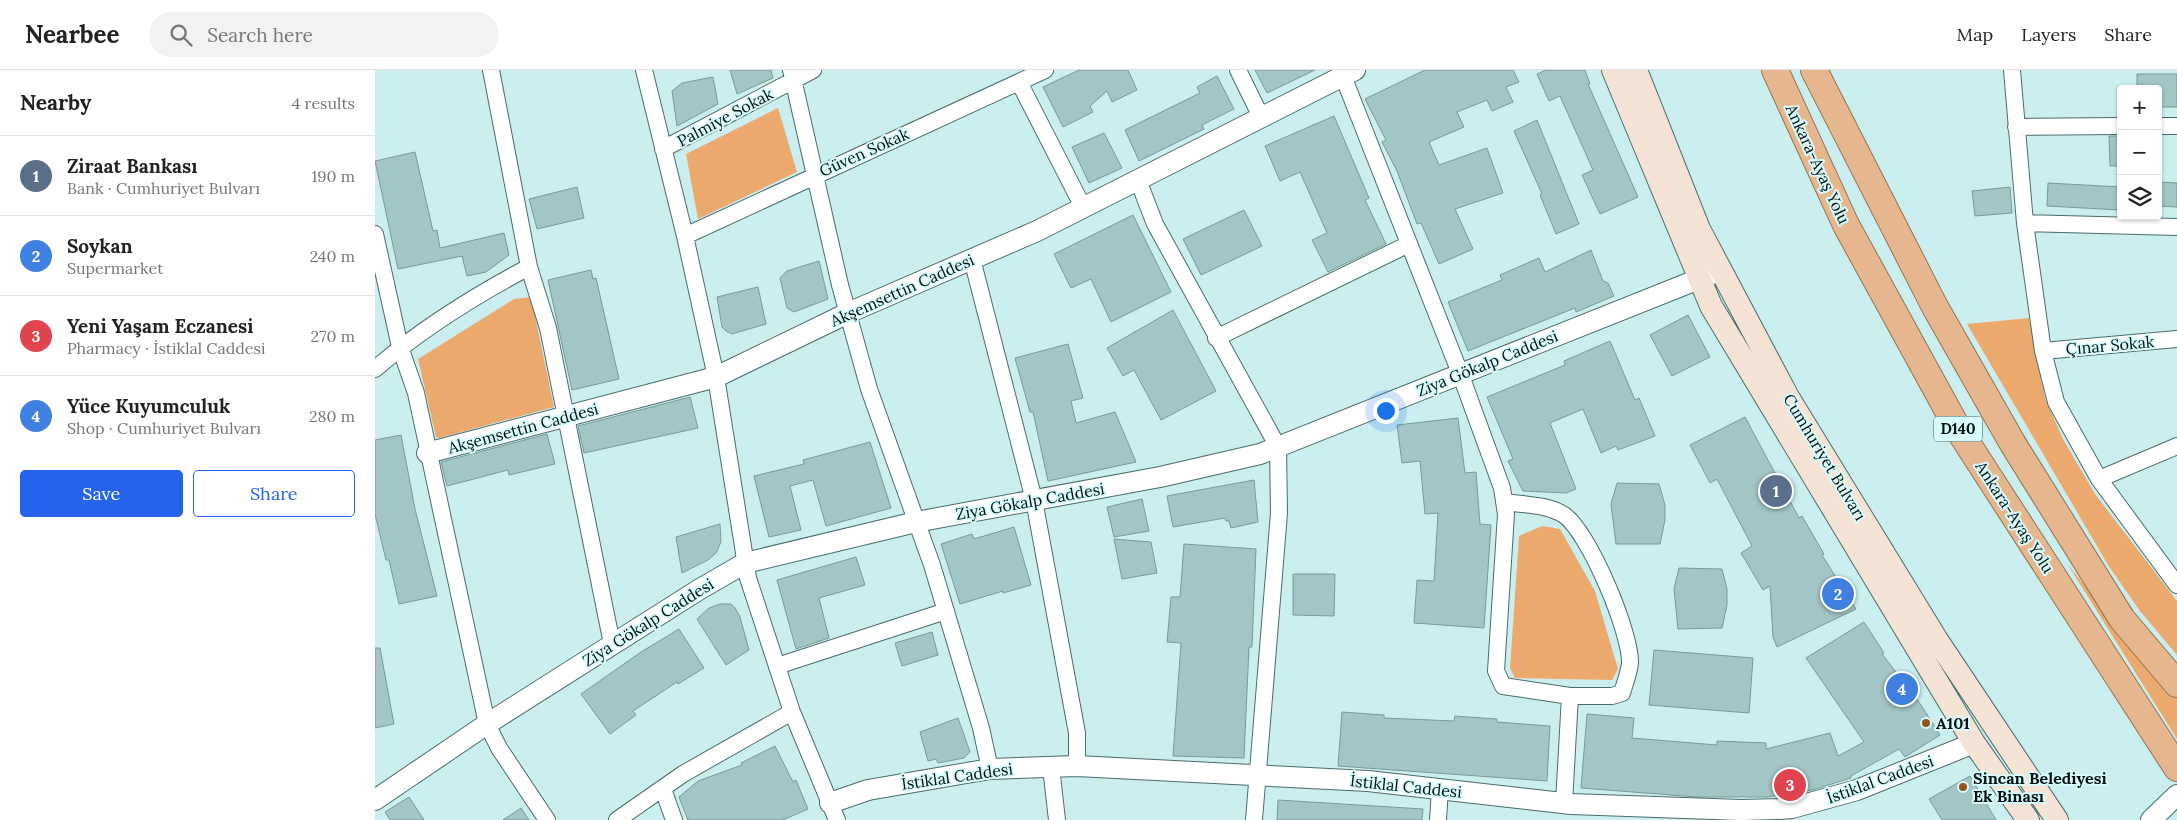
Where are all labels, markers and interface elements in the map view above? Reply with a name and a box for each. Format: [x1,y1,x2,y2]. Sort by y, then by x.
search box [149,12,499,57]
text: Nearbee [25,19,119,50]
icon: search [167,21,195,49]
text: Search here [207,23,313,47]
text: Map [1957,23,1993,46]
text: Layers [2021,23,2076,46]
text: Share [2104,23,2152,46]
street label: Palmiye Sokak [674,83,777,151]
map controls [2117,85,2162,220]
button: + [2117,85,2162,130]
text: Nearby [20,89,91,116]
text: 4 results [292,93,355,113]
street label: Ankara-Ayaş Yolu [1781,100,1855,227]
street label: Güven Sokak [816,123,912,181]
button: − [2117,130,2162,175]
text: Ziraat Bankası [67,154,197,178]
text: 1 [33,166,39,186]
text: 190 m [311,166,355,186]
button: layers [2117,175,2162,220]
text: Bank · Cumhuriyet Bulvarı [67,178,260,198]
text: Soykan [67,234,133,258]
text: 2 [32,246,40,266]
text: 240 m [310,246,355,266]
street label: Akşemsettin Caddesi [826,249,977,331]
text: Supermarket [67,258,163,278]
text: Yeni Yaşam Eczanesi [67,314,254,338]
text: 3 [32,326,40,346]
text: 270 m [311,326,355,346]
street label: Ziya Gökalp Caddesi [1413,326,1561,400]
street label: Çınar Sokak [2065,331,2155,359]
text: Pharmacy · İstiklal Caddesi [67,338,265,358]
street label: Cumhuriyet Bulvarı [1779,390,1871,524]
text: Yüce Kuyumculuk [67,394,230,418]
street label: Akşemsettin Caddesi [445,398,600,458]
your location [1373,398,1399,424]
text: 4 [32,406,40,426]
text: 280 m [309,406,355,426]
road number: D140 [1934,416,1982,442]
text: Shop · Cumhuriyet Bulvarı [67,418,261,438]
street label: Ankara-Ayaş Yolu [1971,456,2059,577]
button: Save [20,470,183,517]
button: Share [193,470,355,517]
pin: 1 [1760,472,1792,510]
street label: Ziya Gökalp Caddesi [954,478,1106,524]
street label: Ziya Gökalp Caddesi [579,574,717,670]
pin: 2 [1822,575,1854,613]
pin: 4 [1886,670,1918,708]
place label: A101 [1936,713,1970,733]
marker: A101 [1920,717,1932,729]
street label: İstiklal Caddesi [1824,750,1936,808]
street label: İstiklal Caddesi [900,758,1014,794]
pin: 3 [1774,766,1806,804]
place label: Sincan Belediyesi Ek Binası [1973,768,2107,806]
street label: İstiklal Caddesi [1349,770,1463,802]
marker: Sincan Belediyesi Ek Binası [1957,781,1969,793]

